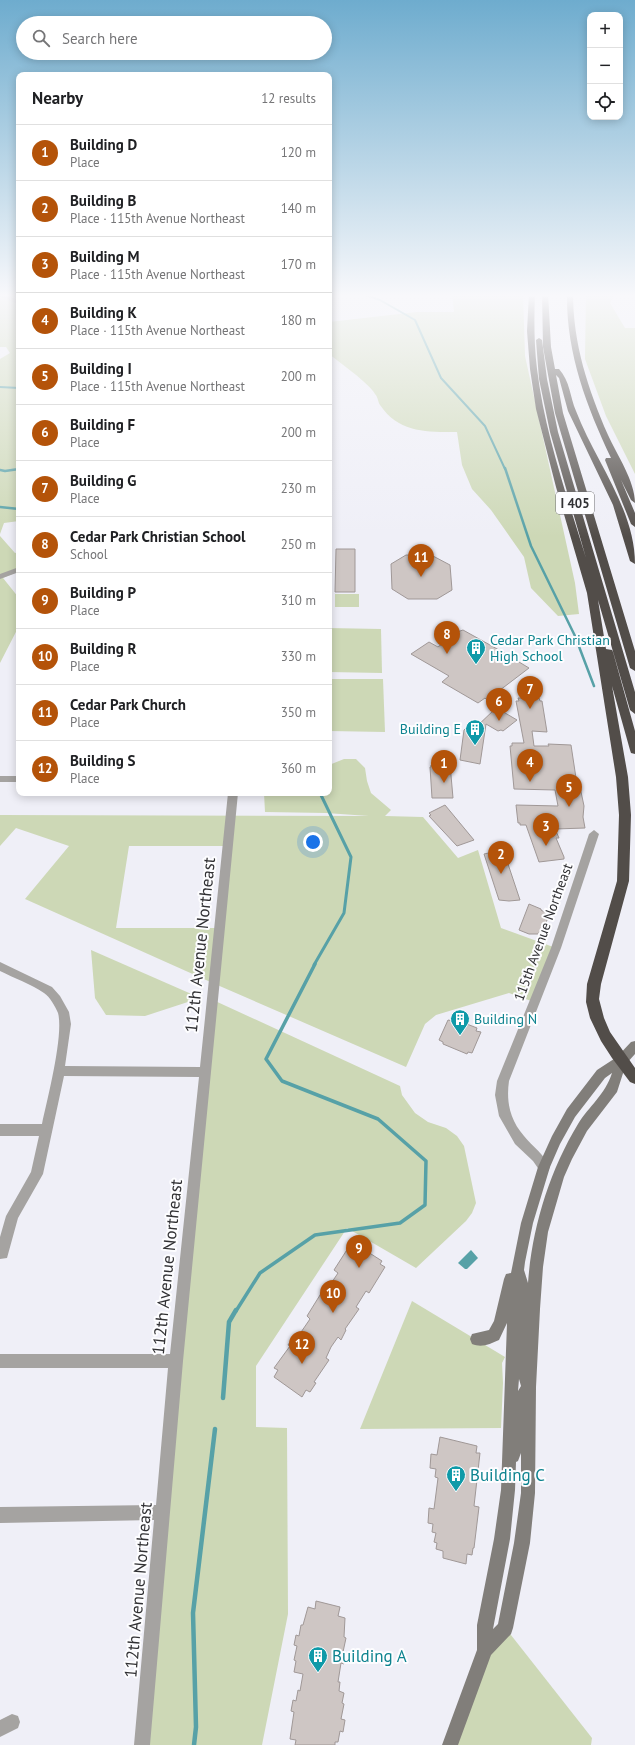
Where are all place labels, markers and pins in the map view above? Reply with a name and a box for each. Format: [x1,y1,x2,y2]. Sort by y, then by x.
pin: 11 [408,544,434,577]
pin: 8 [434,621,460,654]
place label: Cedar Park Christian High School [490,631,610,665]
building icon: Cedar Park Christian High School [465,637,487,665]
pin: 7 [517,676,543,709]
pin: 6 [486,688,512,721]
building icon: Building E [464,718,486,746]
place label: Building E [400,720,461,738]
pin: 4 [517,749,543,782]
pin: 1 [431,750,457,783]
pin: 5 [556,774,582,807]
pin: 3 [533,813,559,846]
pin: 2 [488,841,514,874]
building icon: Building N [449,1008,471,1036]
place label: Building N [474,1010,537,1028]
pin: 9 [346,1235,372,1268]
pin: 10 [320,1280,346,1313]
pin: 12 [289,1331,315,1364]
building icon: Building C [445,1464,467,1492]
place label: Building C [470,1464,545,1486]
building icon: Building A [307,1645,329,1673]
place label: Building A [332,1645,407,1667]

